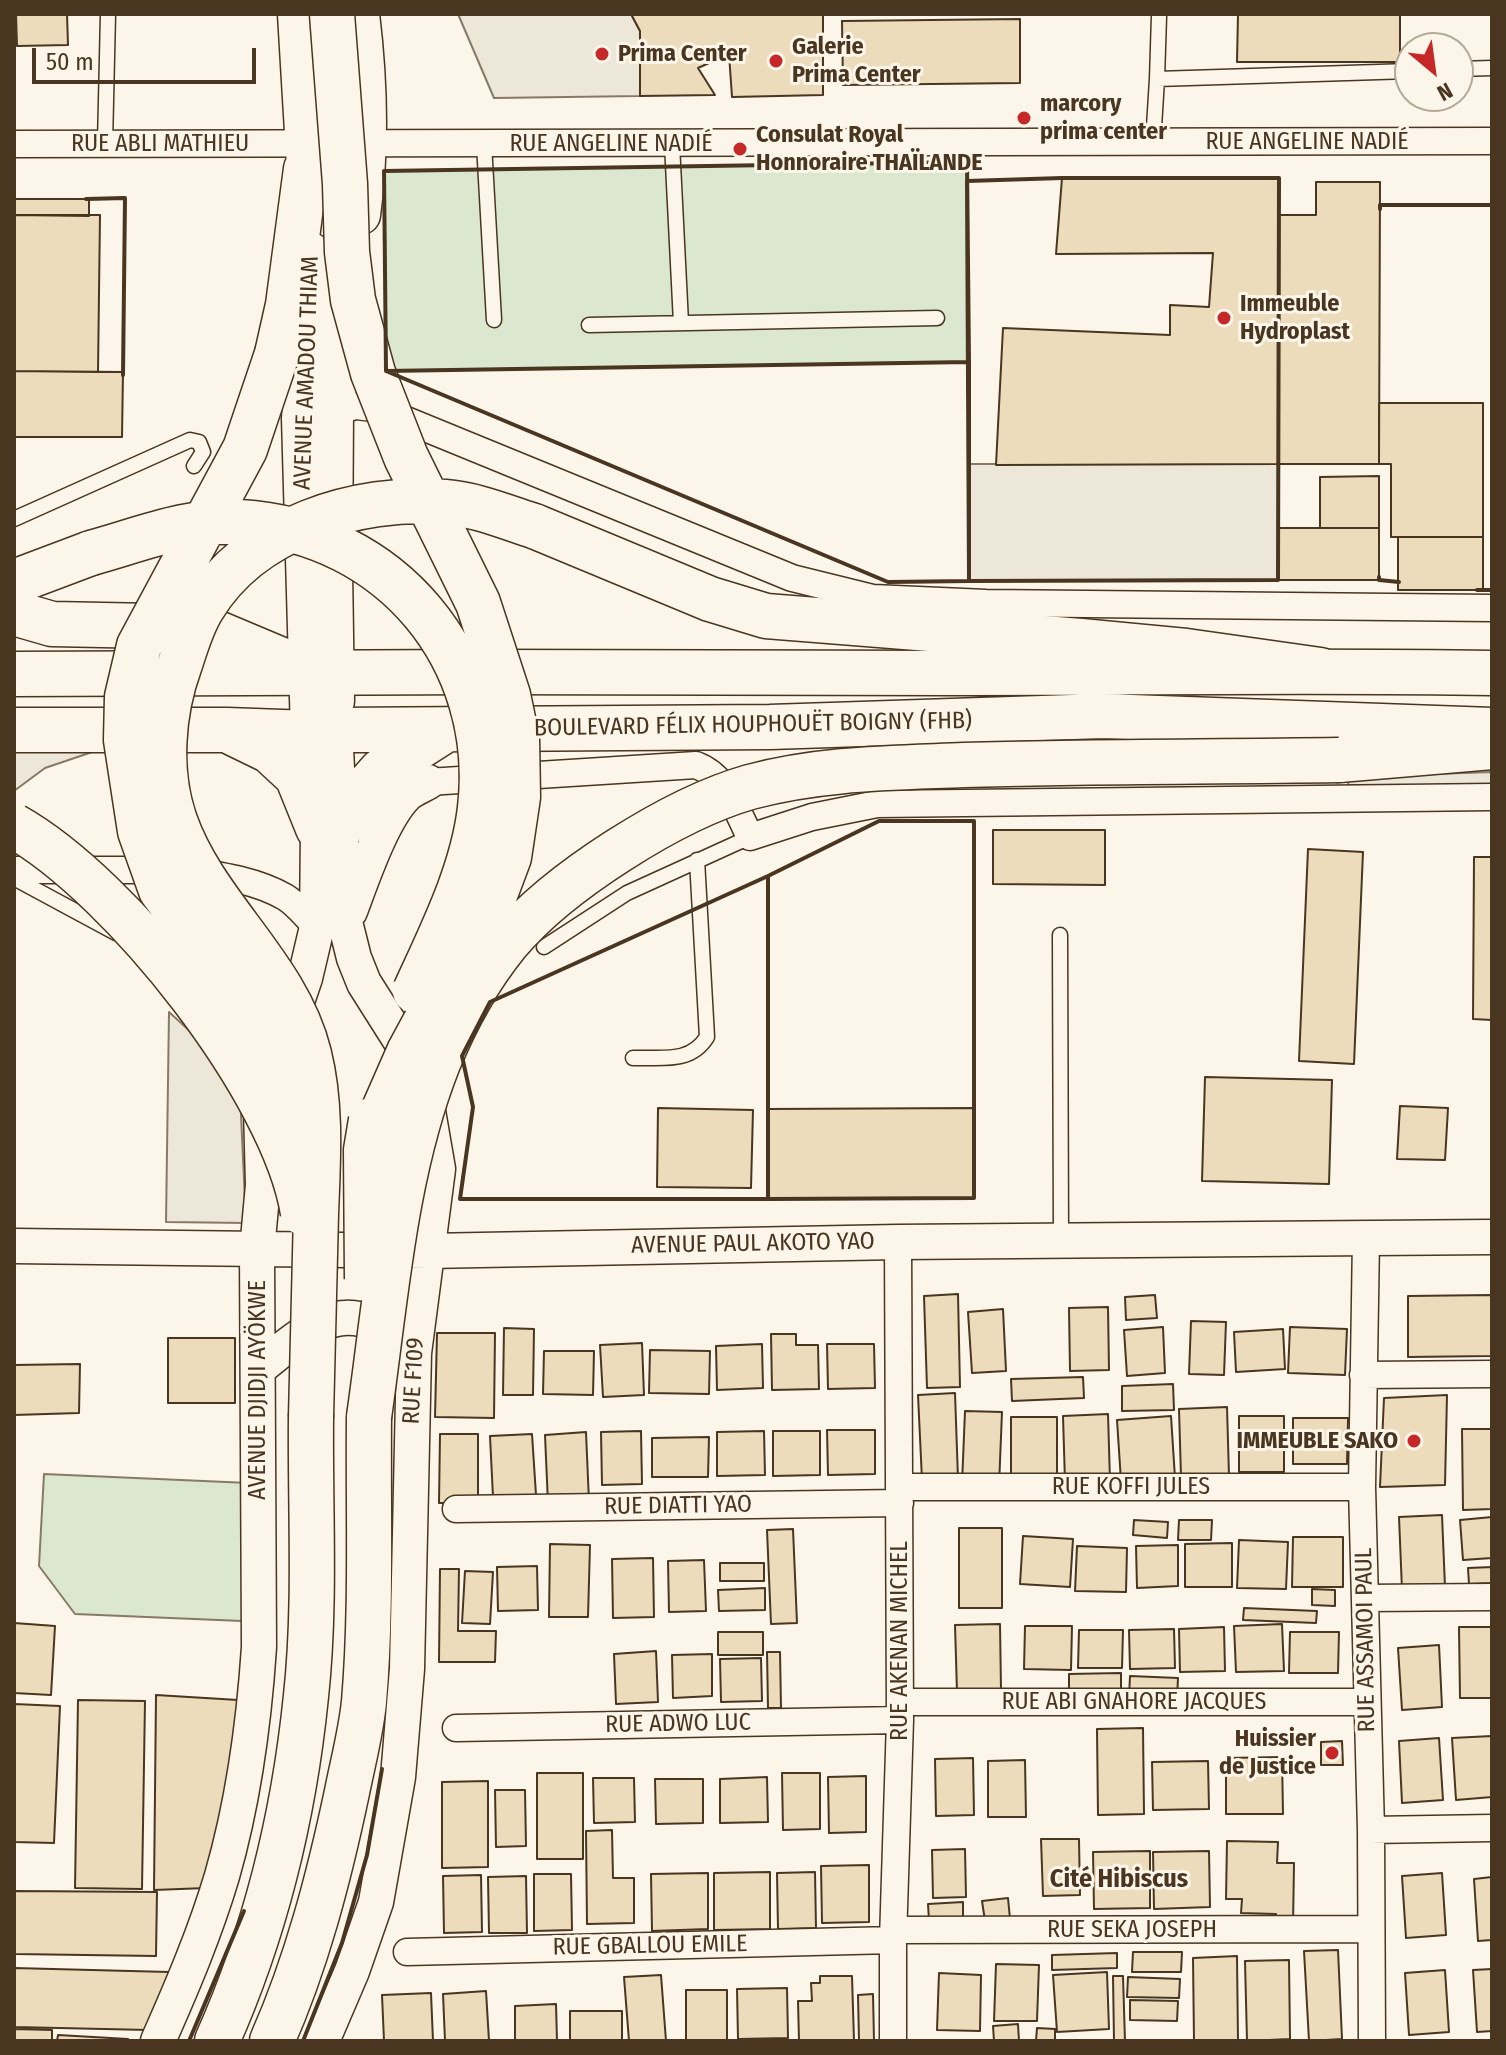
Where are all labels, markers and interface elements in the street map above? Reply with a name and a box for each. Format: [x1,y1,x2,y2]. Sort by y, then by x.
scale bar [36,32,260,82]
north arrow [1394,32,1474,112]
place label: Galerie Prima Center [792,33,921,89]
place label: Prima Center [618,40,747,68]
marker: Prima Center [593,45,611,63]
text: 50 m [46,48,94,76]
marker: Galerie Prima Center [767,52,785,70]
text: N [1433,77,1457,107]
place label: marcory prima center [1040,90,1167,146]
marker: marcory prima center [1015,109,1033,127]
place label: Consulat Royal Honnoraire THAÏLANDE [756,121,983,177]
street label: RUE ANGELINE NADIÉ [1205,128,1409,156]
street label: RUE ABLI MATHIEU [71,130,249,158]
street label: RUE ANGELINE NADIÉ [509,130,713,158]
marker: Consulat Royal Honnoraire THAÏLANDE [731,140,749,158]
street label: AVENUE AMADOU THIAM [289,256,325,490]
place label: Immeuble Hydroplast [1240,290,1350,346]
marker: Immeuble Hydroplast [1215,309,1233,327]
street label: BOULEVARD FÉLIX HOUPHOUËT BOIGNY (FHB) [534,707,972,743]
street label: AVENUE PAUL AKOTO YAO [631,1227,875,1261]
street label: AVENUE DJIDJI AYÖKWE [244,1280,272,1500]
street label: RUE F109 [397,1337,431,1425]
place label: IMMEUBLE SAKO [1237,1427,1398,1455]
marker: IMMEUBLE SAKO [1405,1432,1423,1450]
street label: RUE KOFFI JULES [1052,1473,1210,1501]
street label: RUE DIATTI YAO [604,1490,752,1522]
street label: RUE AKENAN MICHEL [886,1541,914,1741]
street label: RUE ASSAMOI PAUL [1350,1547,1382,1733]
street label: RUE ABI GNAHORE JACQUES [1002,1688,1266,1716]
street label: RUE ADWO LUC [605,1708,751,1740]
place label: Huissier de Justice [1219,1725,1316,1781]
marker: Huissier de Justice [1323,1744,1341,1762]
district label: Cité Hibiscus [1050,1864,1188,1896]
street label: RUE SEKA JOSEPH [1047,1916,1217,1944]
street label: RUE GBALLOU EMILE [552,1930,748,1962]

